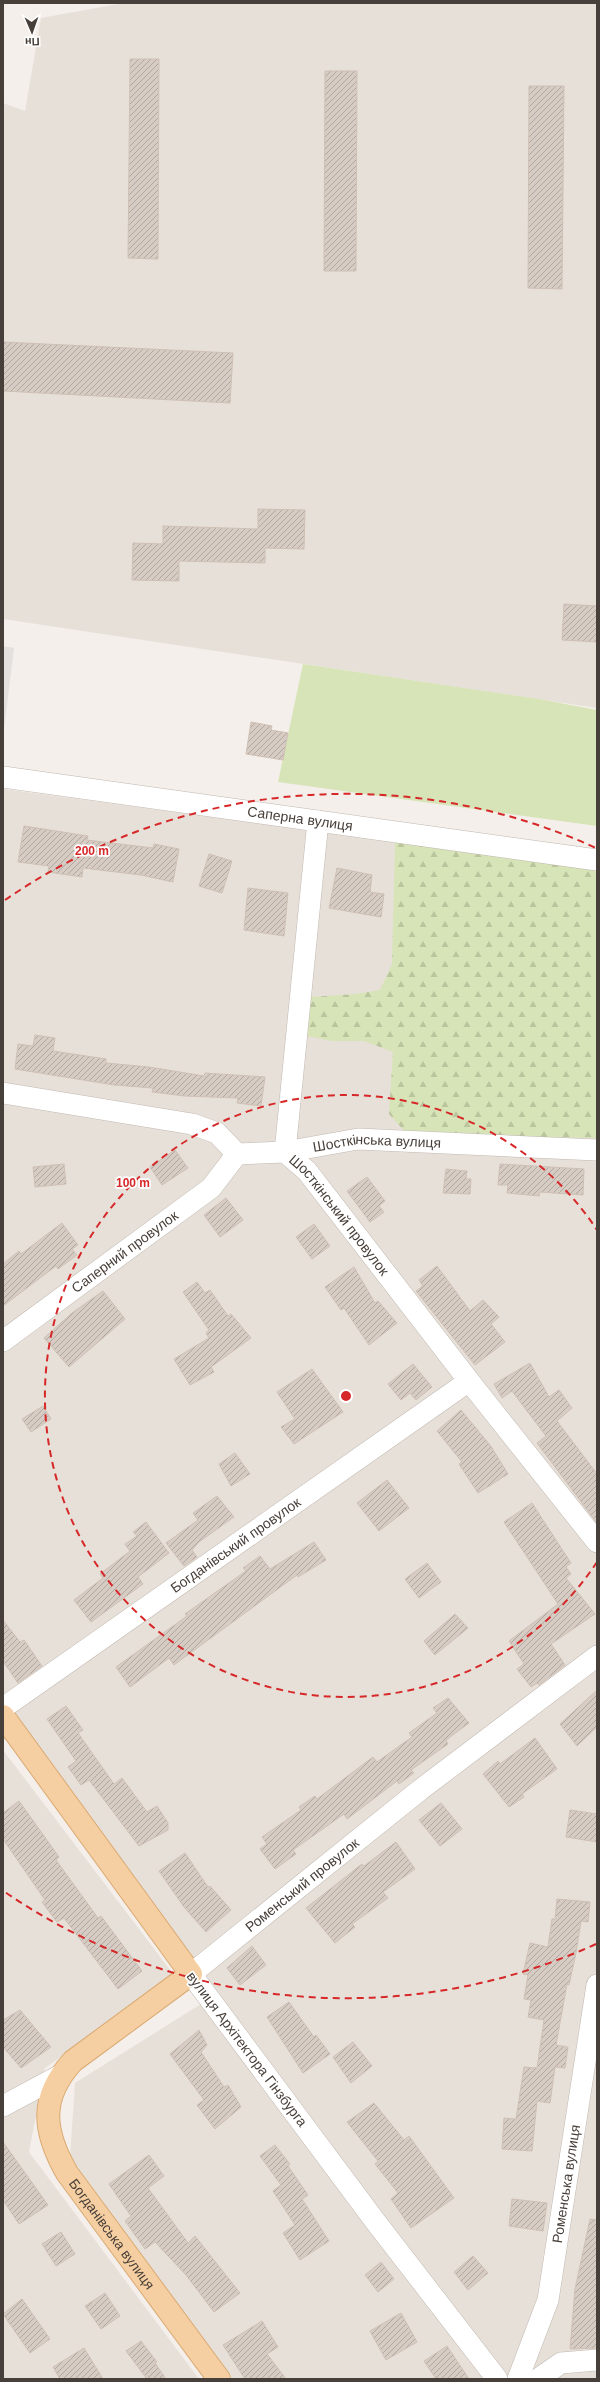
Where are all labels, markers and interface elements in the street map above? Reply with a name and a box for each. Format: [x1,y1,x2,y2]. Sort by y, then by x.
north arrow [12,12,52,52]
text: Пн [25,36,40,48]
street label: Саперна вулиця [246,803,354,834]
text: 200 m [75,844,109,858]
street label: Шосткінська вулиця [312,1131,441,1155]
street label: Шосткінський провулок [286,1151,393,1279]
text: 100 m [116,1176,150,1190]
street label: Саперний провулок [68,1207,182,1296]
centre of rings [339,1389,353,1403]
street label: Богданівський провулок [168,1493,304,1596]
street label: Роменський провулок [242,1834,363,1935]
street label: вулиця Архітектора Гінзбурга [183,1968,311,2130]
street label: Роменська вулиця [549,2124,583,2244]
street label: Богданівська вулиця [66,2176,158,2292]

